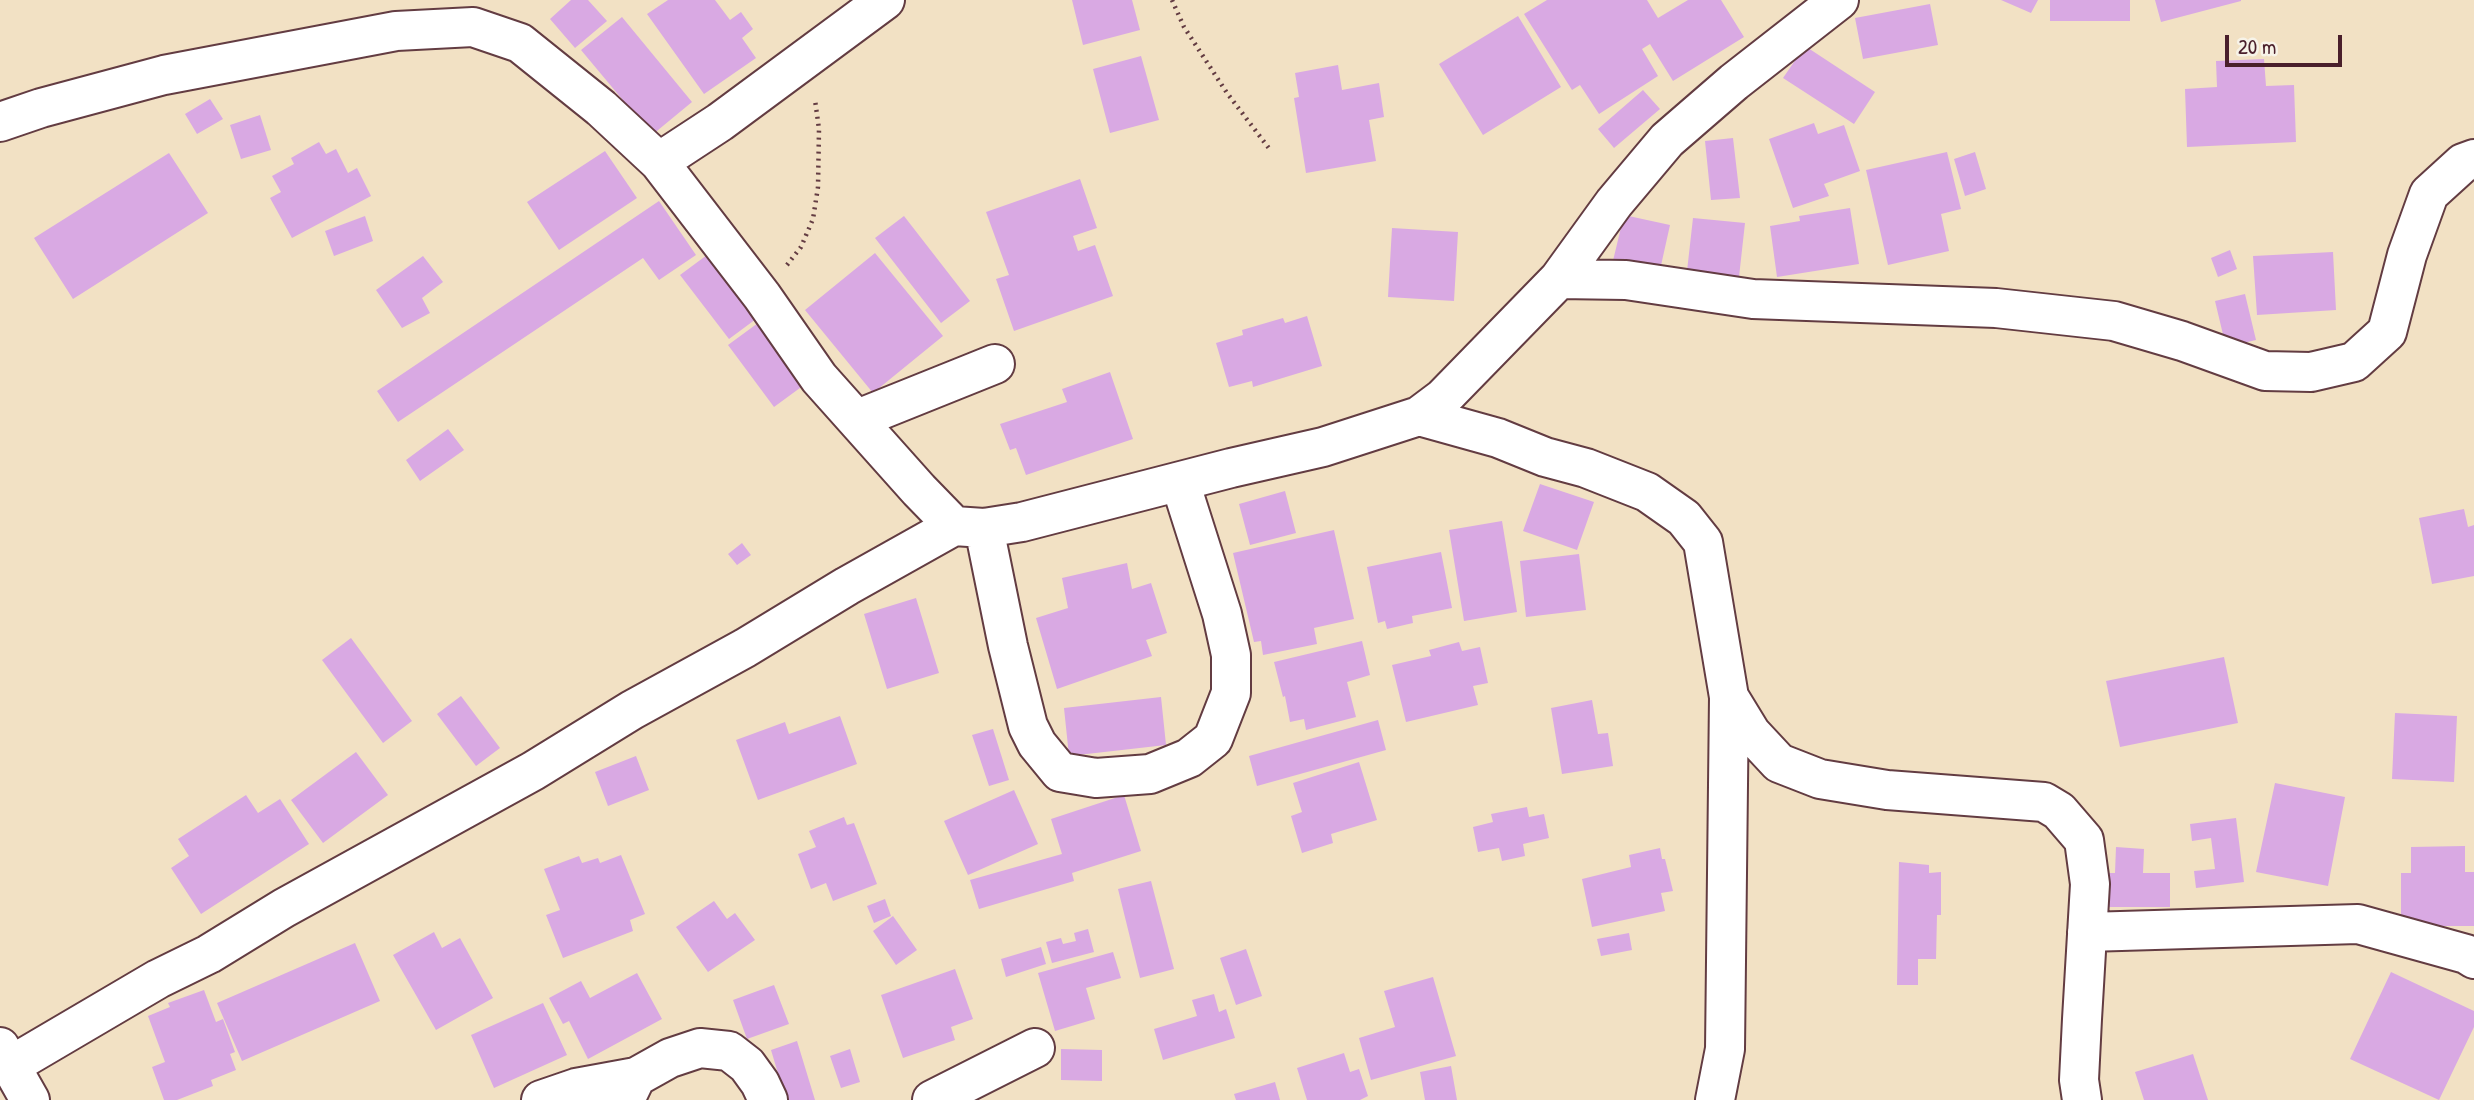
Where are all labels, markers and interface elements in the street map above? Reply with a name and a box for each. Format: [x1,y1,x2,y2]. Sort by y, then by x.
scale bar [2229,21,2346,65]
text: 20 m [2238,32,2276,61]

